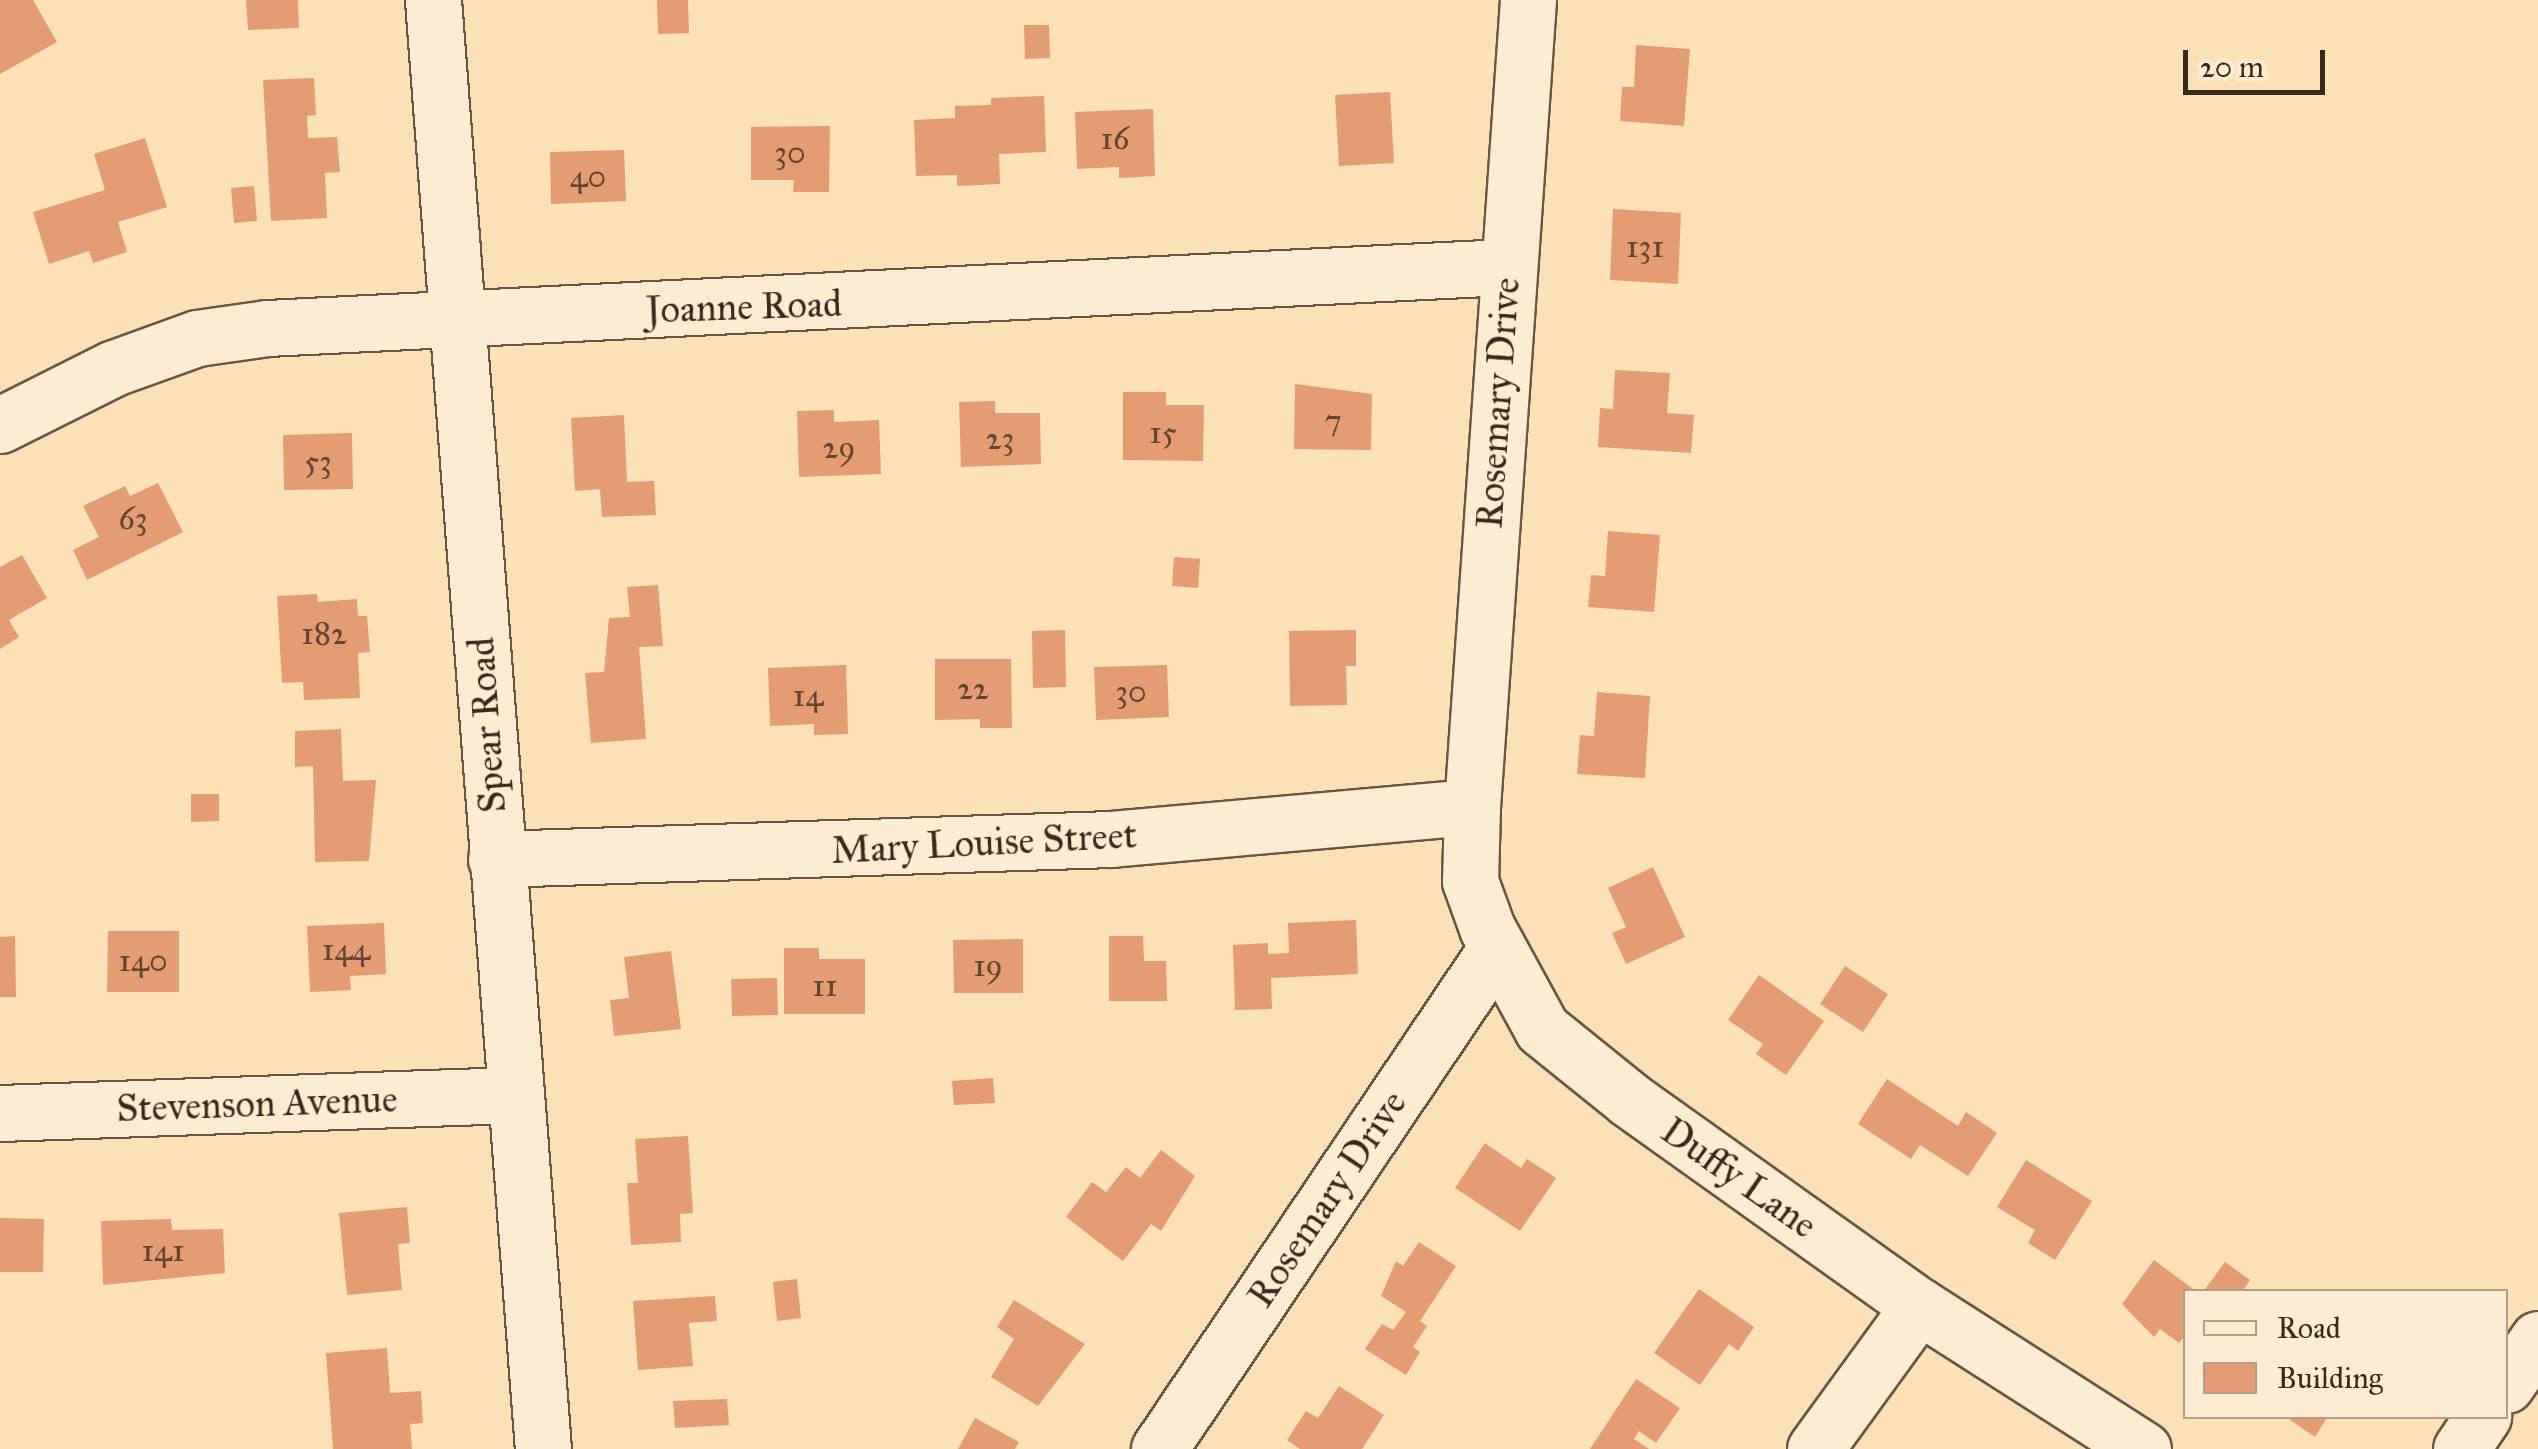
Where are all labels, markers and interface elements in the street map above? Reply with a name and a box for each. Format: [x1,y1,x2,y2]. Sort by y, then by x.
scale bar [2188,30,2330,92]
text: 20 m [2200,49,2264,85]
house number: 16 [1101,120,1129,158]
house number: 30 [774,134,806,172]
house number: 40 [570,158,606,196]
house number: 131 [1626,228,1664,266]
street label: Rosemary Drive [1466,276,1530,530]
street label: Joanne Road [645,281,843,333]
house number: 7 [1324,402,1342,440]
house number: 15 [1149,414,1177,452]
house number: 23 [986,420,1014,458]
house number: 29 [823,429,855,467]
house number: 53 [304,443,332,481]
house number: 63 [118,500,148,538]
house number: 182 [301,615,347,653]
street label: Spear Road [458,636,516,814]
house number: 22 [957,670,989,708]
house number: 30 [1115,673,1147,711]
house number: 14 [793,677,823,715]
street label: Mary Louise Street [830,812,1138,874]
house number: 144 [322,931,370,969]
house number: 140 [118,942,168,980]
house number: 19 [973,947,1003,985]
house number: 11 [812,967,838,1005]
street label: Stevenson Avenue [116,1076,398,1132]
street label: Rosemary Drive [1238,1082,1416,1316]
street label: Duffy Lane [1652,1108,1826,1248]
house number: 141 [141,1232,185,1270]
legend [2183,1289,2508,1419]
text: Road [2277,1310,2341,1346]
text: Building [2277,1360,2383,1396]

